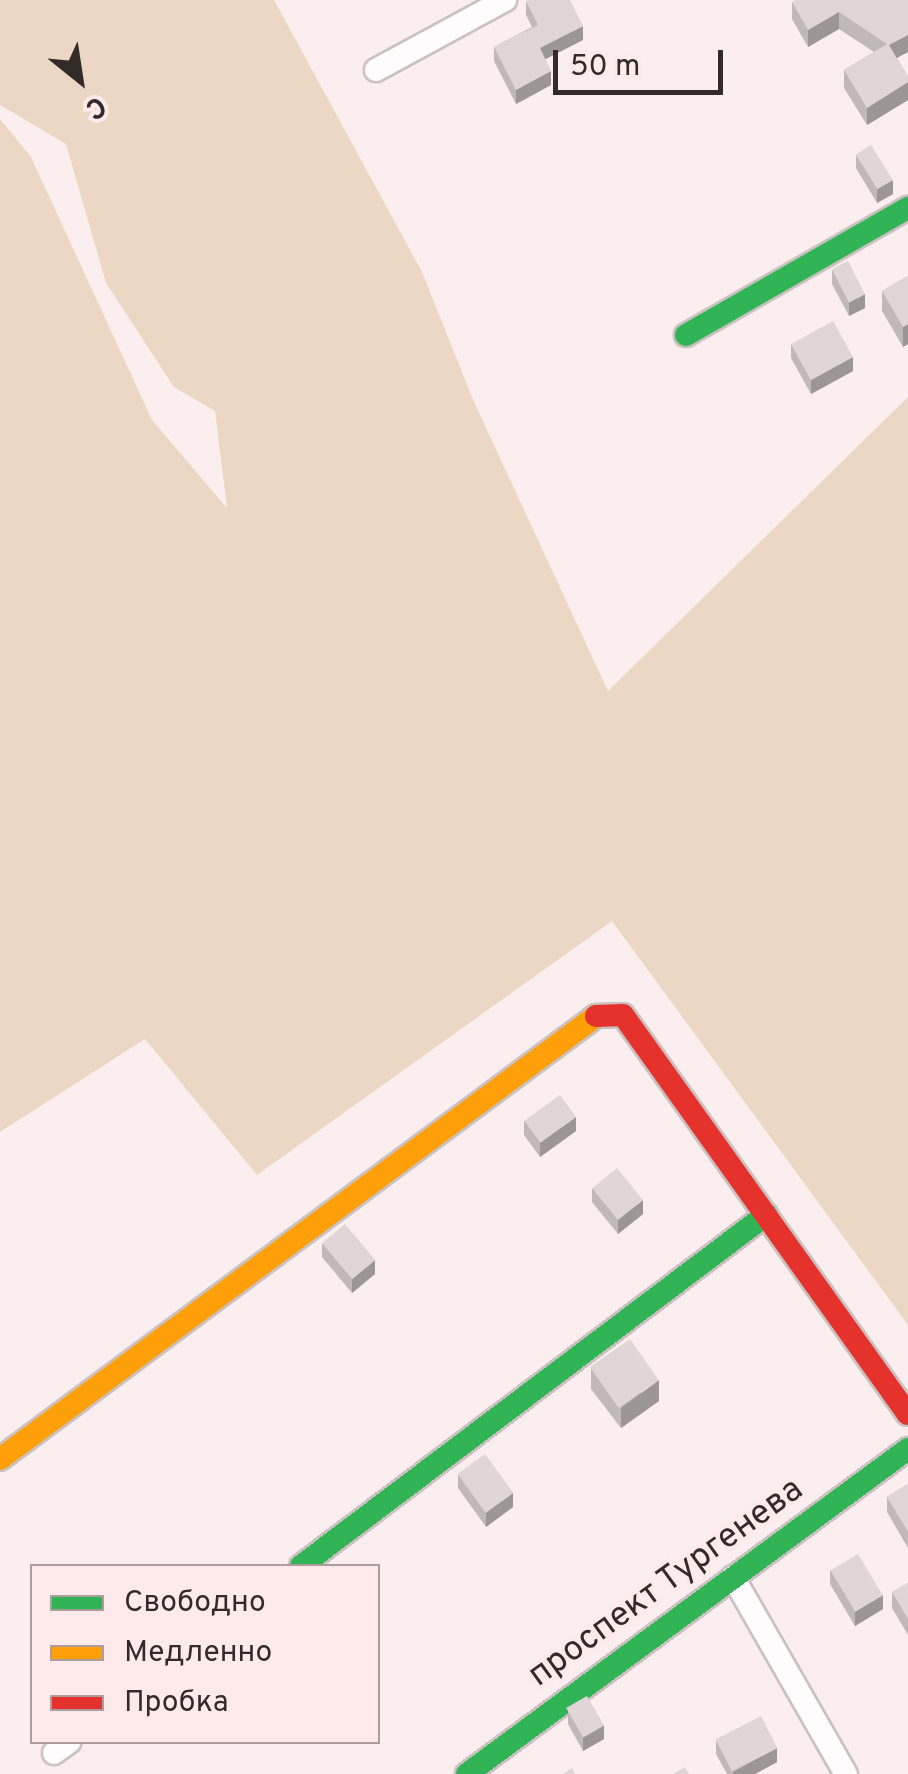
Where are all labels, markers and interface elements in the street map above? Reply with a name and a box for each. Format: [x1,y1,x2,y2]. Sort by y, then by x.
north arrow [30,30,130,130]
scale bar [558,30,728,92]
text: 50 m [570,49,640,86]
text: С [78,86,112,126]
street label: проспект Тургенева [520,1469,812,1697]
legend [30,1564,380,1744]
text: Свободно [124,1585,266,1622]
text: Медленно [124,1635,272,1672]
text: Пробка [124,1685,229,1722]

